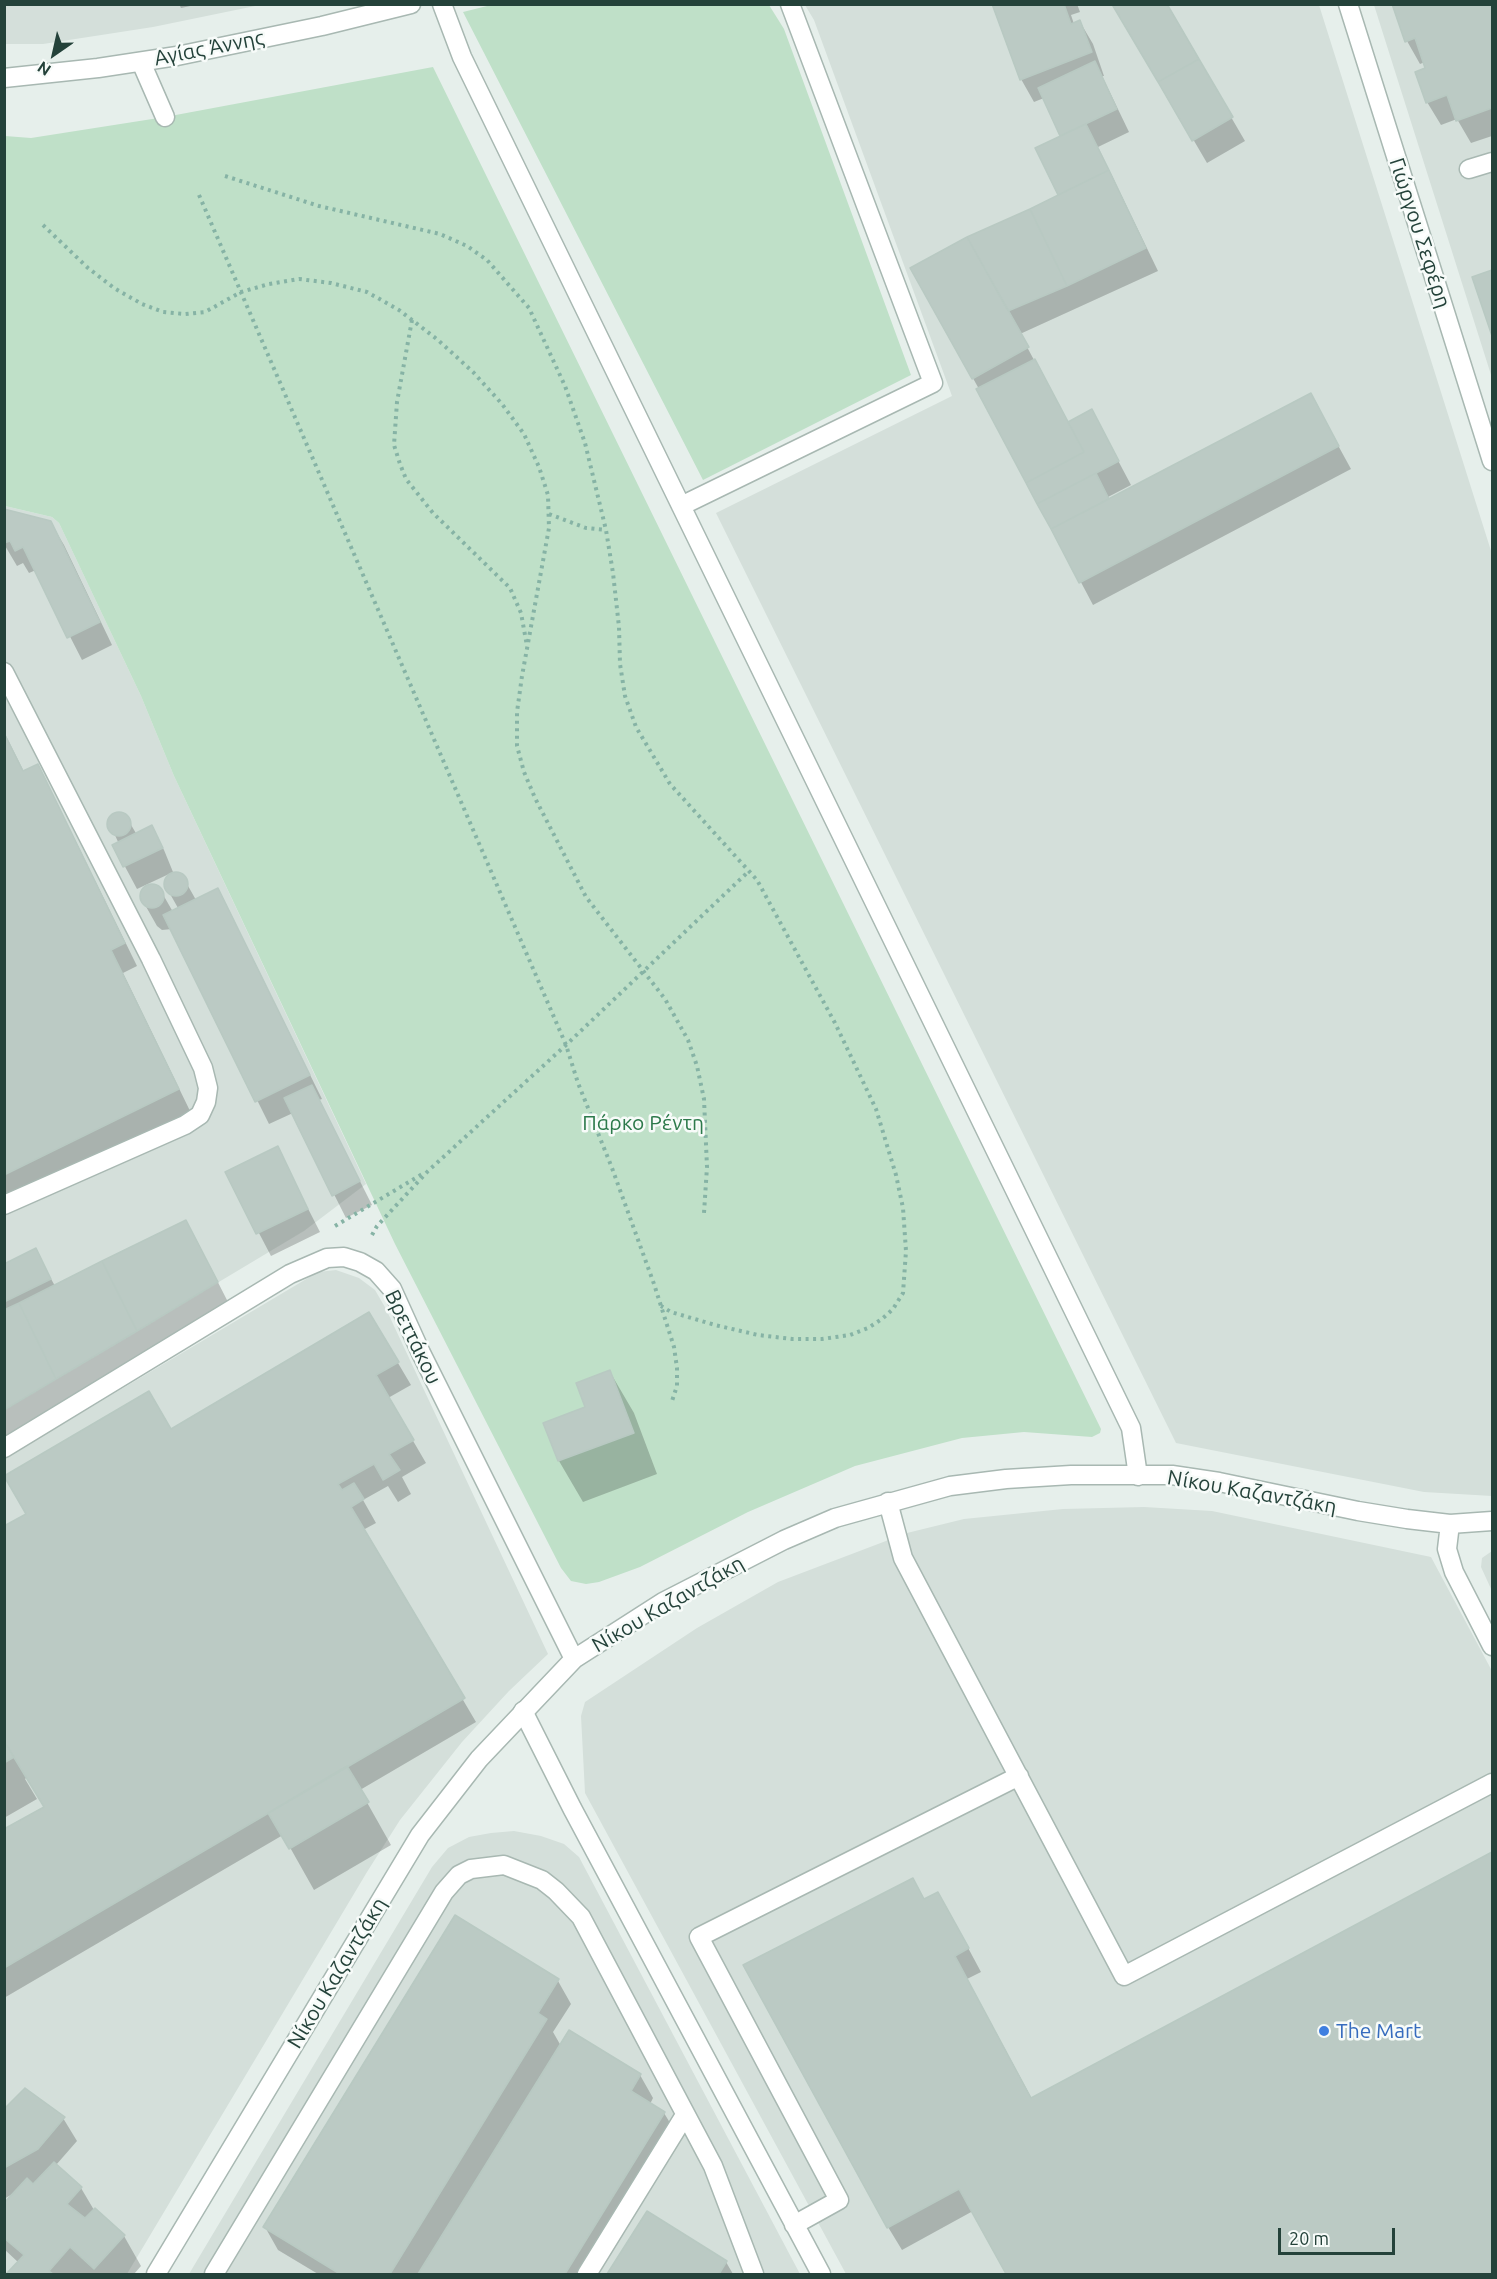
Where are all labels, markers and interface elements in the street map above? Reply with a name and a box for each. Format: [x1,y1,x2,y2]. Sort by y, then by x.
north arrow [24,24,84,84]
street label: Αγίας Άννης [152,25,266,71]
text: N [34,58,54,80]
street label: Γιώργου Σεφέρη [1384,155,1456,311]
park label: Πάρκο Ρέντη [582,1110,704,1136]
street label: Βρεττάκου [379,1286,447,1388]
street label: Νίκου Καζαντζάκη [1165,1465,1339,1519]
street label: Νίκου Καζαντζάκη [587,1550,749,1658]
street label: Νίκου Καζαντζάκη [282,1893,392,2053]
place label: The Mart [1336,2018,1421,2044]
marker: The Mart [1317,2024,1331,2038]
scale bar [1281,2216,1398,2254]
text: 20 m [1289,2228,1329,2248]

